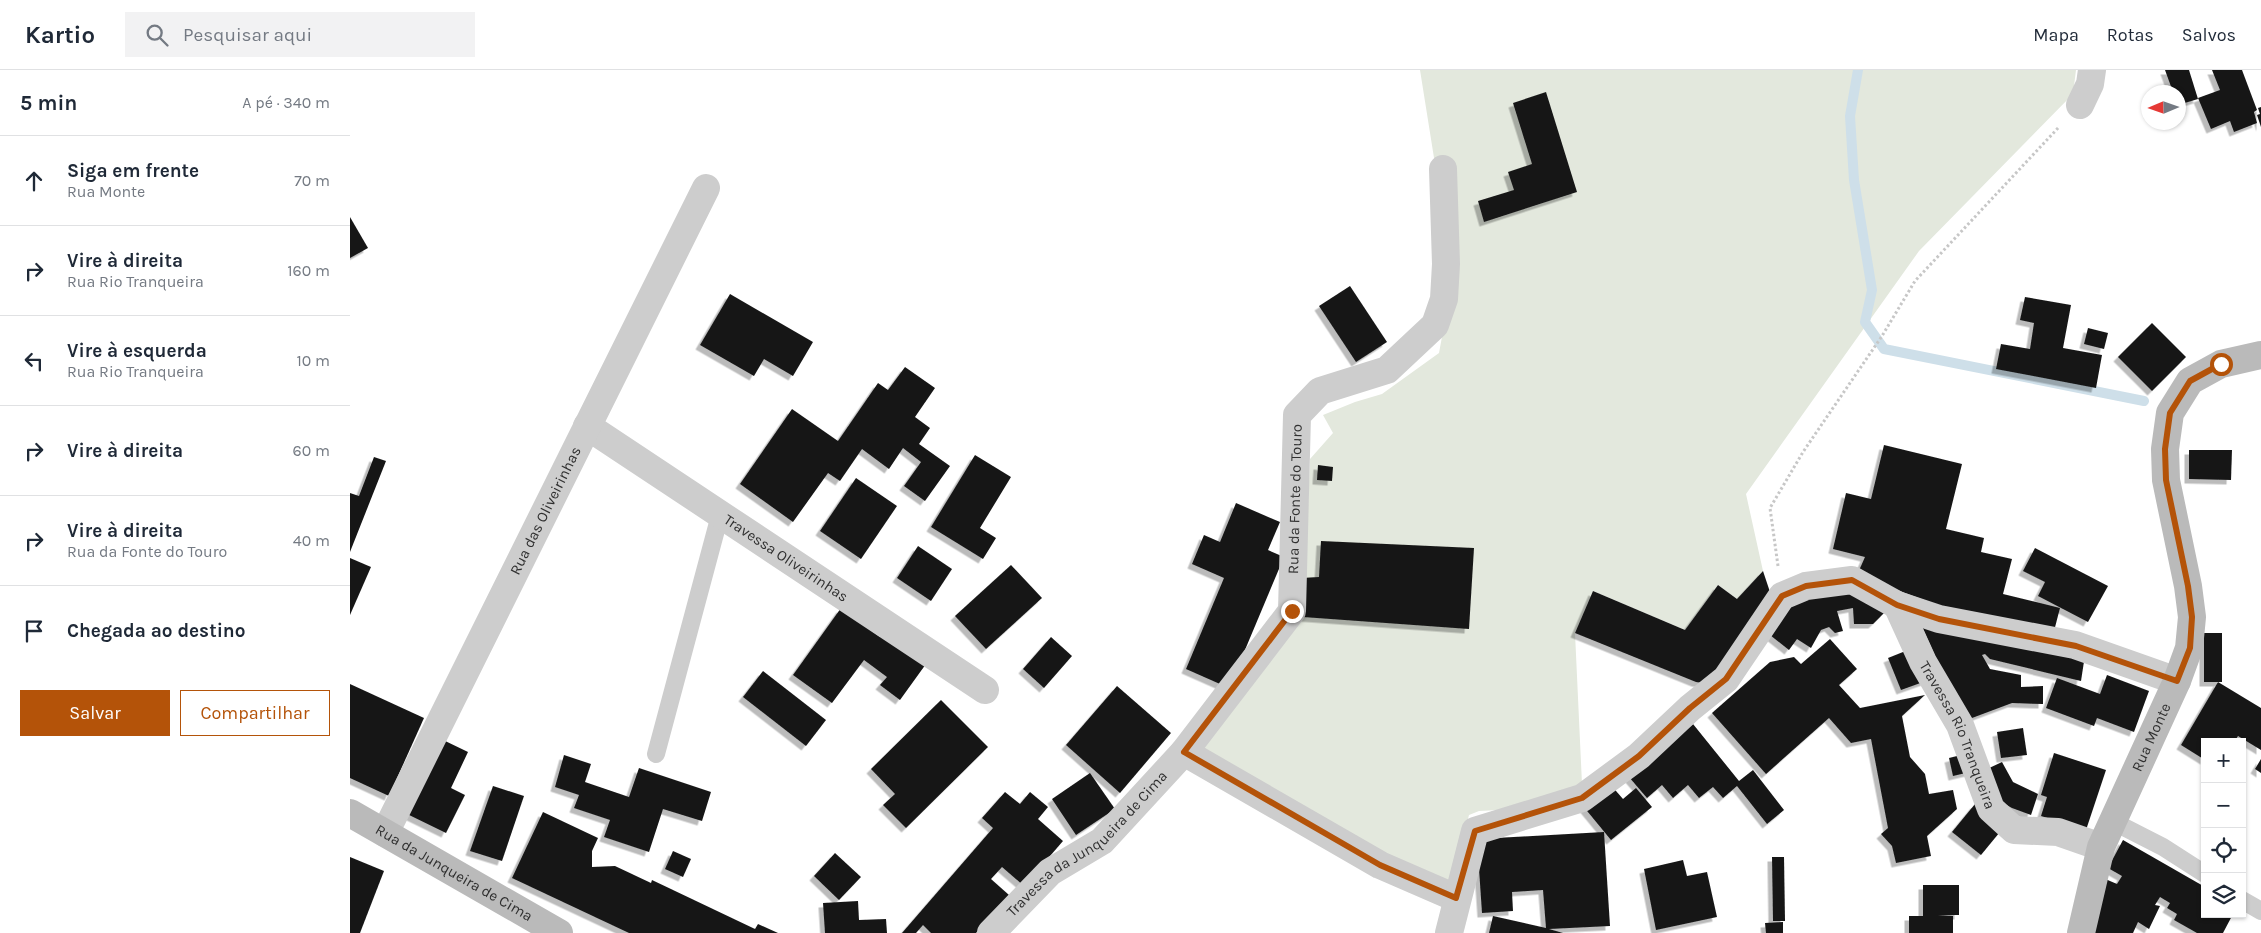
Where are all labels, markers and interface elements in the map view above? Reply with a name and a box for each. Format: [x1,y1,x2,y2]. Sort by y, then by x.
search box [125,12,475,57]
text: Kartio [25,21,95,49]
icon: search [143,21,171,49]
text: Pesquisar aqui [183,24,312,46]
text: Mapa [2033,24,2079,46]
text: Rotas [2107,24,2154,46]
text: Salvos [2182,24,2236,46]
north arrow [2141,85,2186,130]
text: 5 min [20,91,77,115]
text: A pé · 340 m [242,93,330,112]
text: Siga em frente [67,160,199,182]
icon: ahead [20,167,48,195]
text: 70 m [294,171,330,190]
text: Rua Monte [67,182,145,201]
text: Vire à direita [67,250,183,272]
icon: right [20,257,48,285]
text: 160 m [287,261,330,280]
text: Rua Rio Tranqueira [67,272,204,291]
text: Vire à esquerda [67,340,207,362]
icon: left [20,347,48,375]
text: 10 m [296,351,330,370]
route start [2210,353,2233,376]
text: Rua Rio Tranqueira [67,362,204,381]
street label: Rua da Fonte do Touro [1284,424,1306,574]
icon: right [20,437,48,465]
text: Vire à direita [67,440,183,462]
text: 60 m [293,441,330,460]
street label: Rua das Oliveirinhas [506,444,585,578]
street label: Travessa Oliveirinhas [721,510,852,606]
text: Vire à direita [67,520,183,542]
icon: right [20,527,48,555]
text: 40 m [293,531,330,550]
text: Rua da Fonte do Touro [67,542,227,561]
route end [1281,600,1304,623]
icon: arrive [20,617,48,645]
text: Chegada ao destino [67,620,245,642]
street label: Travessa Rio Tranqueira [1916,658,1999,812]
button: Salvar [20,690,170,736]
button: Compartilhar [180,690,330,736]
street label: Rua Monte [2128,700,2175,774]
map controls [2201,738,2246,918]
button: + [2201,738,2246,783]
street label: Travessa da Junqueira de Cima [1003,767,1171,920]
button: − [2201,783,2246,828]
street label: Rua da Junqueira de Cima [372,820,536,925]
button: locate [2201,828,2246,873]
button: layers [2201,873,2246,918]

